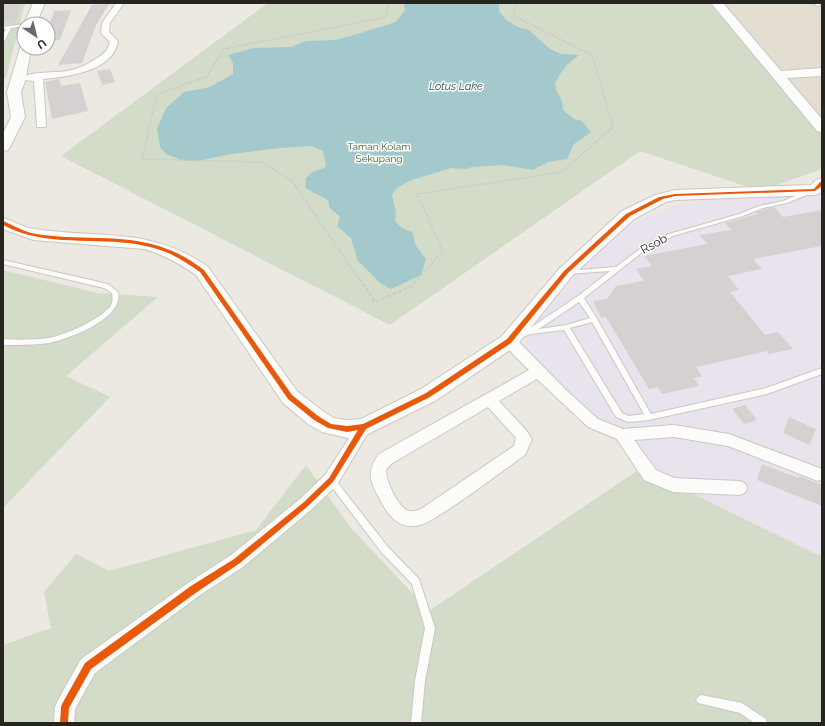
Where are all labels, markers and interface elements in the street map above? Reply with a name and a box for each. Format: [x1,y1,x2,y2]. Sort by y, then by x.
north arrow [16,16,56,56]
text: U [34,36,49,51]
water label: Lotus Lake [429,80,483,93]
park label: Taman Kolam Sekupang [348,141,410,164]
street label: Rsob [638,231,670,257]

